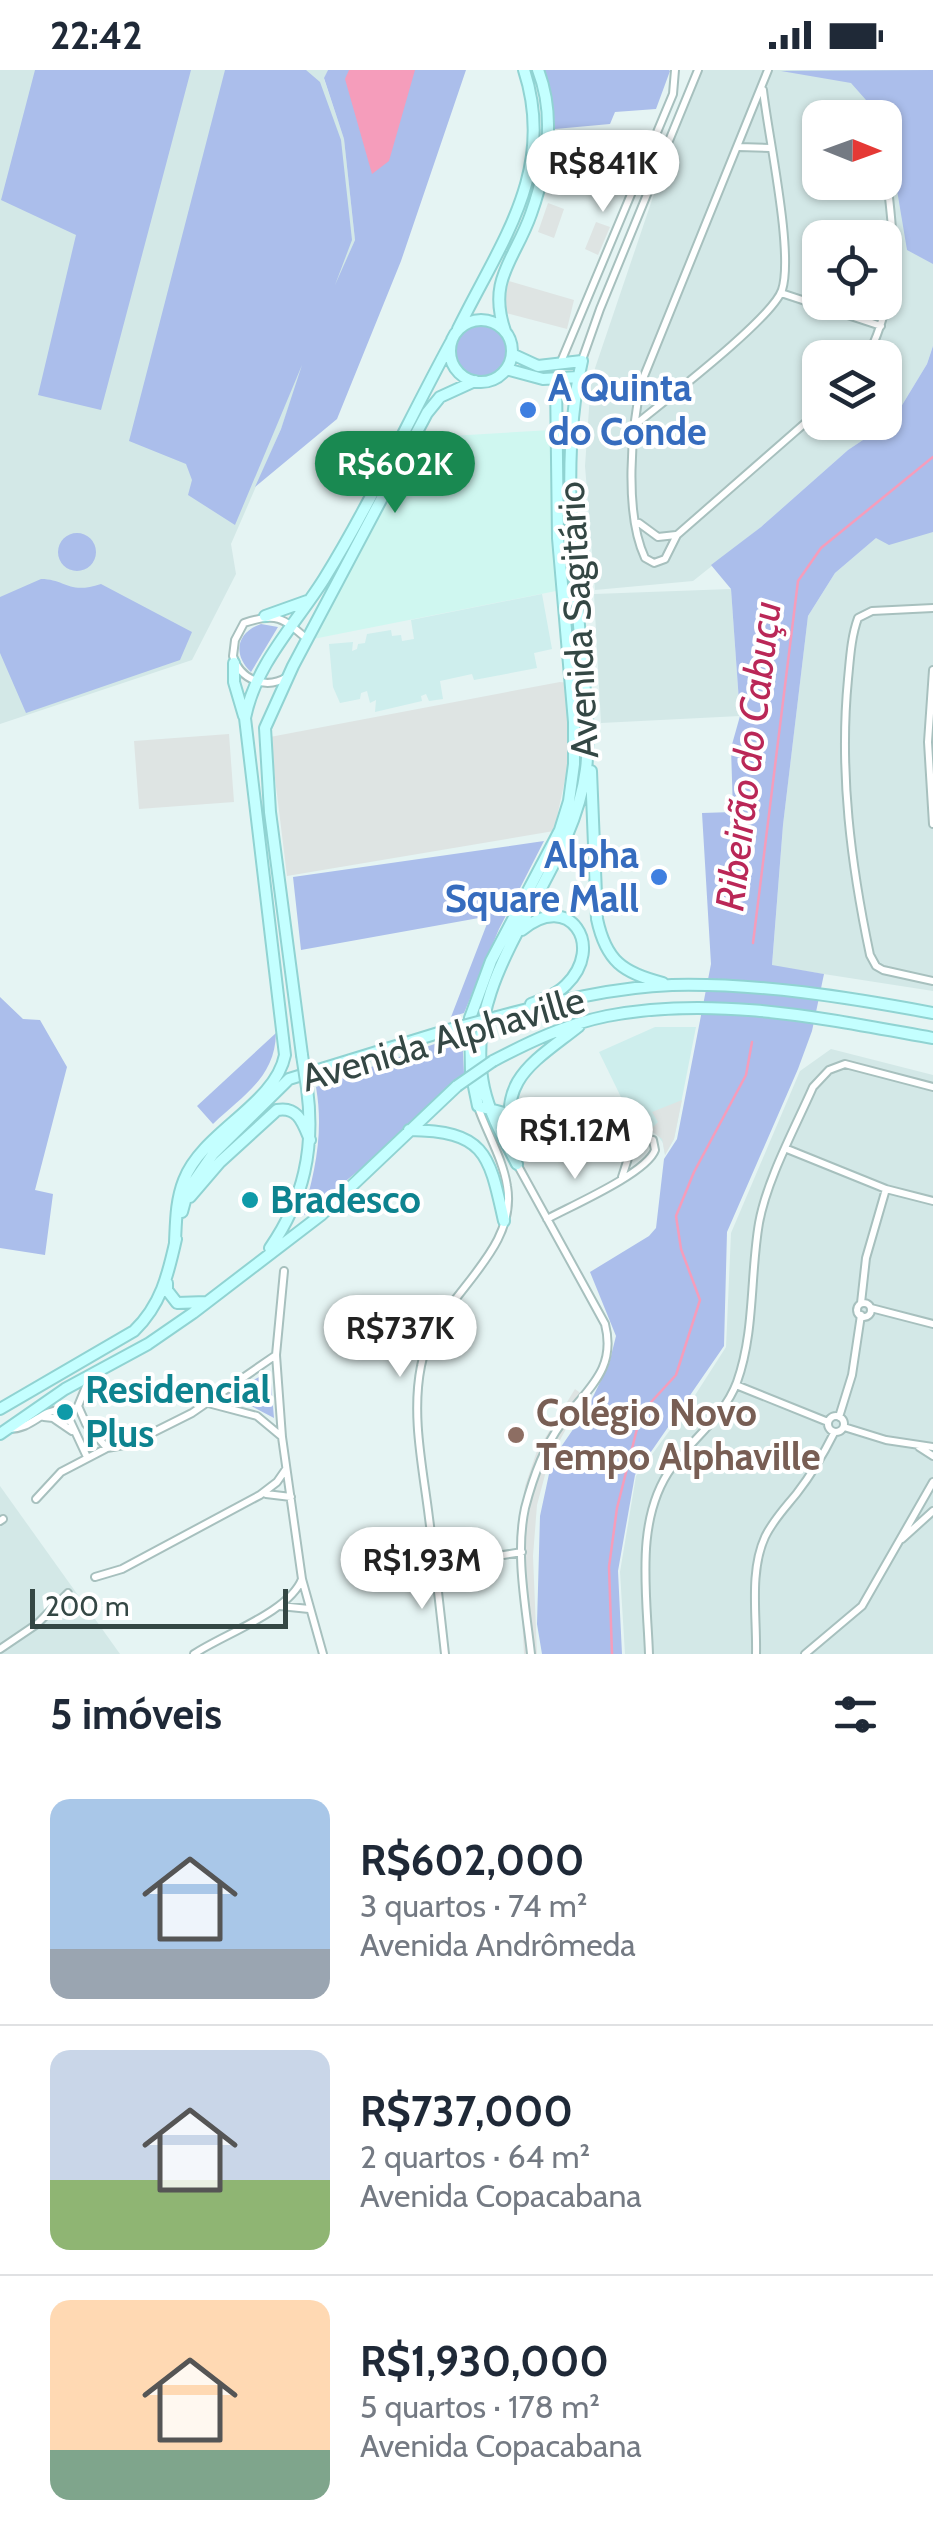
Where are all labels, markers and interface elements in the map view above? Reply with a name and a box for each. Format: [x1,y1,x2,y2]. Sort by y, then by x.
text: 22:42 [50,12,142,59]
north arrow [802,100,902,200]
map controls [802,100,902,440]
pin: R$841K [522,130,684,215]
text: R$841K [548,143,658,182]
button: locate [802,220,902,320]
button: layers [802,340,902,440]
place label: A Quinta do Conde [548,364,707,455]
marker: A Quinta do Conde [517,399,539,421]
pin: R$602K [314,431,476,516]
text: R$602K [337,444,453,483]
street label: Avenida Sagitário [547,480,608,760]
water label: Ribeirão do Cabuçu [704,598,791,913]
place label: Alpha Square Mall [445,831,639,922]
marker: Alpha Square Mall [648,866,670,888]
street label: Avenida Alphaville [296,976,590,1101]
pin: R$1.12M [483,1097,667,1182]
text: R$1.12M [519,1110,631,1149]
place label: Bradesco [270,1176,421,1223]
marker: Bradesco [239,1189,261,1211]
pin: R$737K [319,1295,481,1380]
text: R$737K [346,1308,454,1347]
place label: Residencial Plus [85,1366,270,1457]
place label: Colégio Novo Tempo Alphaville [536,1389,820,1480]
marker: Residencial Plus [54,1401,76,1423]
marker: Colégio Novo Tempo Alphaville [505,1424,527,1446]
pin: R$1.93M [330,1527,514,1612]
text: R$1.93M [363,1540,481,1579]
scale bar [30,1584,288,1628]
text: 200 m [45,1589,130,1623]
icon: filters [828,1687,883,1742]
text: 5 imóveis [50,1688,222,1740]
text: R$602,000 [360,1834,584,1886]
icon: home [130,1839,250,1959]
text: 3 quartos · 74 m² [360,1886,587,1925]
text: Avenida Andrômeda [360,1925,636,1964]
text: R$737,000 [360,2085,573,2137]
icon: home [130,2090,250,2210]
text: 2 quartos · 64 m² [360,2137,590,2176]
text: Avenida Copacabana [360,2176,642,2215]
text: R$1,930,000 [360,2335,609,2387]
icon: home [130,2340,250,2460]
text: 5 quartos · 178 m² [360,2387,600,2426]
text: Avenida Copacabana [360,2426,642,2465]

